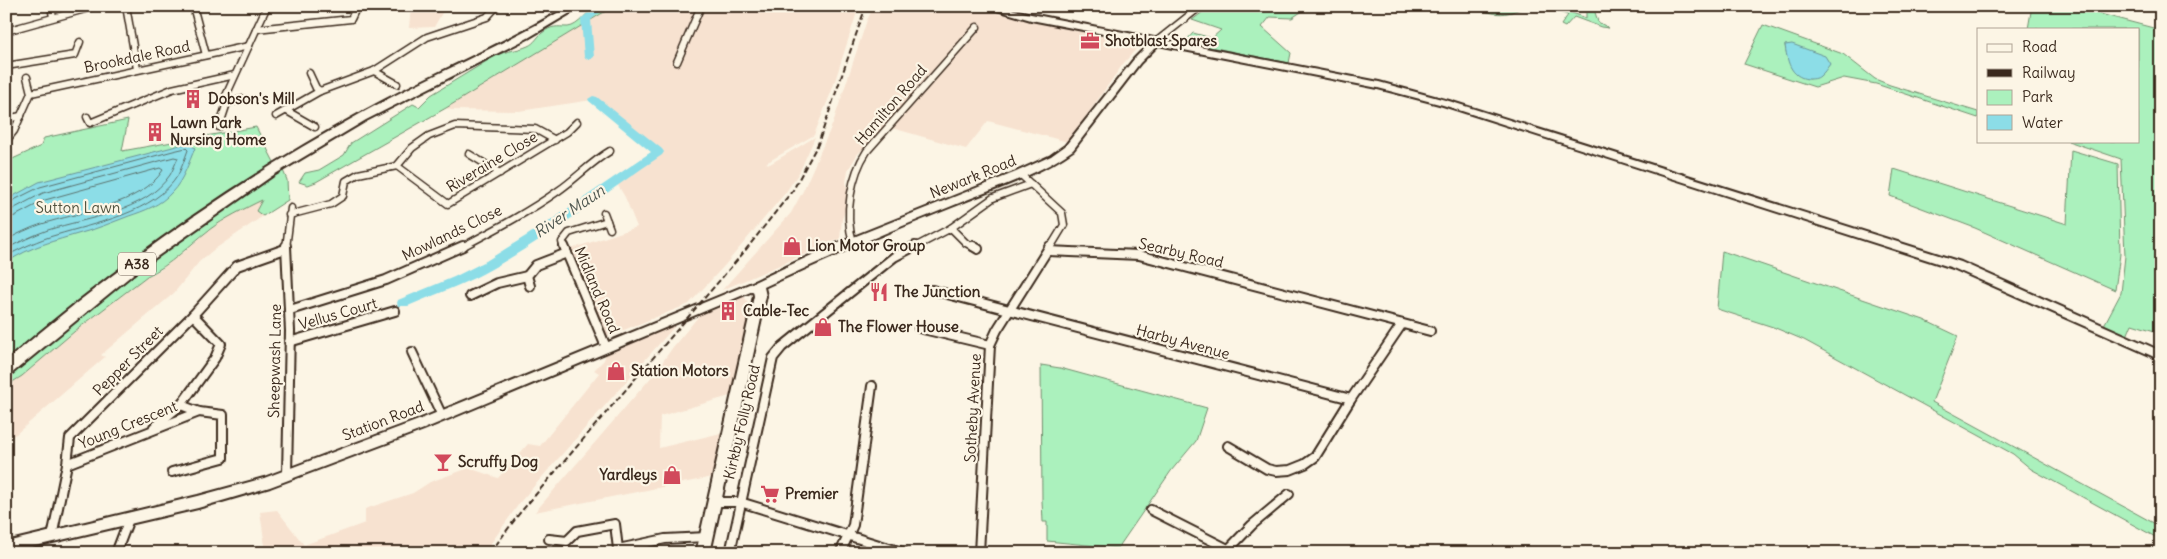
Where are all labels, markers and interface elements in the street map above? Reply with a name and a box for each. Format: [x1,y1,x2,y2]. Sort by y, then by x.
legend [1977,28,2140,142]
office icon: Shotblast Spares [1079,30,1101,52]
place label: Shotblast Spares [1105,31,1217,51]
street label: Brookdale Road [82,36,192,77]
text: Road [2022,37,2057,56]
street label: Hamilton Road [851,61,931,149]
text: Railway [2022,63,2076,82]
text: Park [2022,87,2053,106]
building icon: Dobson's Mill [182,88,204,110]
place label: Dobson's Mill [208,89,295,108]
place label: Lawn Park Nursing Home [170,113,266,150]
text: Water [2022,113,2063,132]
building icon: Lawn Park Nursing Home [144,121,166,143]
street label: Riveraine Close [443,127,541,196]
street label: Newark Road [927,151,1019,202]
water label: River Maun [530,180,609,242]
park label: Sutton Lawn [36,198,121,217]
street label: Mowlands Close [399,200,505,265]
street label: Searby Road [1137,234,1226,272]
shop icon: Lion Motor Group [781,235,803,257]
place label: Lion Motor Group [807,236,926,256]
street label: Midland Road [571,244,624,336]
road number: A38 [118,252,156,276]
restaurant icon: The Junction [868,281,890,303]
place label: The Junction [894,282,981,301]
street label: Vellus Court [296,293,379,334]
building icon: Cable-Tec [717,300,739,322]
place label: Cable-Tec [743,301,810,320]
street label: Sheepwash Lane [264,304,285,418]
shop icon: The Flower House [812,316,834,338]
place label: The Flower House [838,317,959,336]
street label: Harby Avenue [1134,320,1232,363]
street label: Pepper Street [89,322,167,400]
street label: Sotheby Avenue [960,353,985,463]
shop icon: Station Motors [605,360,627,382]
place label: Station Motors [631,361,729,380]
street label: Kirkby Folly Road [719,363,764,481]
street label: Young Crescent [76,396,180,453]
street label: Station Road [339,396,427,445]
bar icon: Scruffy Dog [432,451,454,473]
place label: Scruffy Dog [458,452,538,472]
shop icon: Yardleys [661,464,683,486]
place label: Yardleys [599,465,657,485]
supermarket icon: Premier [759,483,781,505]
place label: Premier [785,484,839,503]

